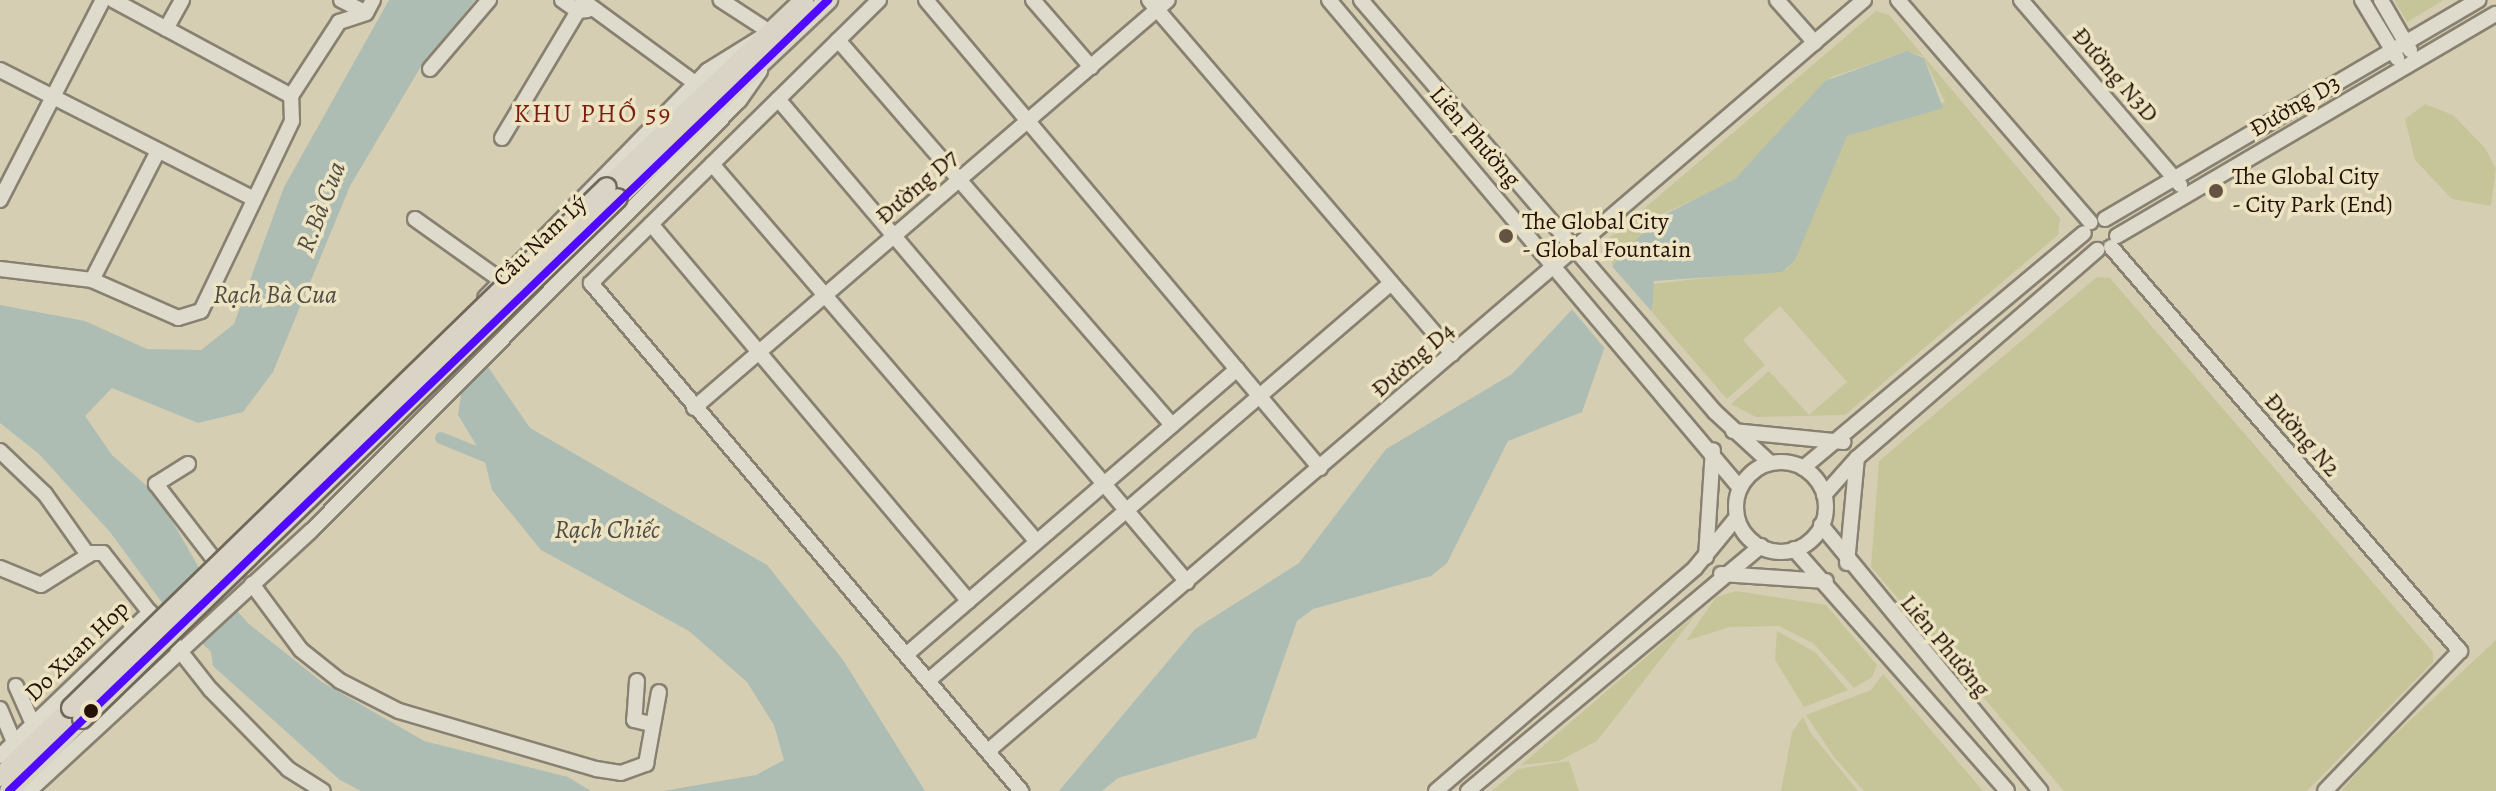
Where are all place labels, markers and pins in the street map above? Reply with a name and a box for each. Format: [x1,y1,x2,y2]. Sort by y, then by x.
place label: The Global City - City Park (End) [2232,163,2393,219]
marker: The Global City - City Park (End) [2207,182,2225,200]
place label: The Global City - Global Fountain [1522,208,1692,264]
marker: The Global City - Global Fountain [1497,227,1515,245]
unlabelled marker [83,703,99,719]

